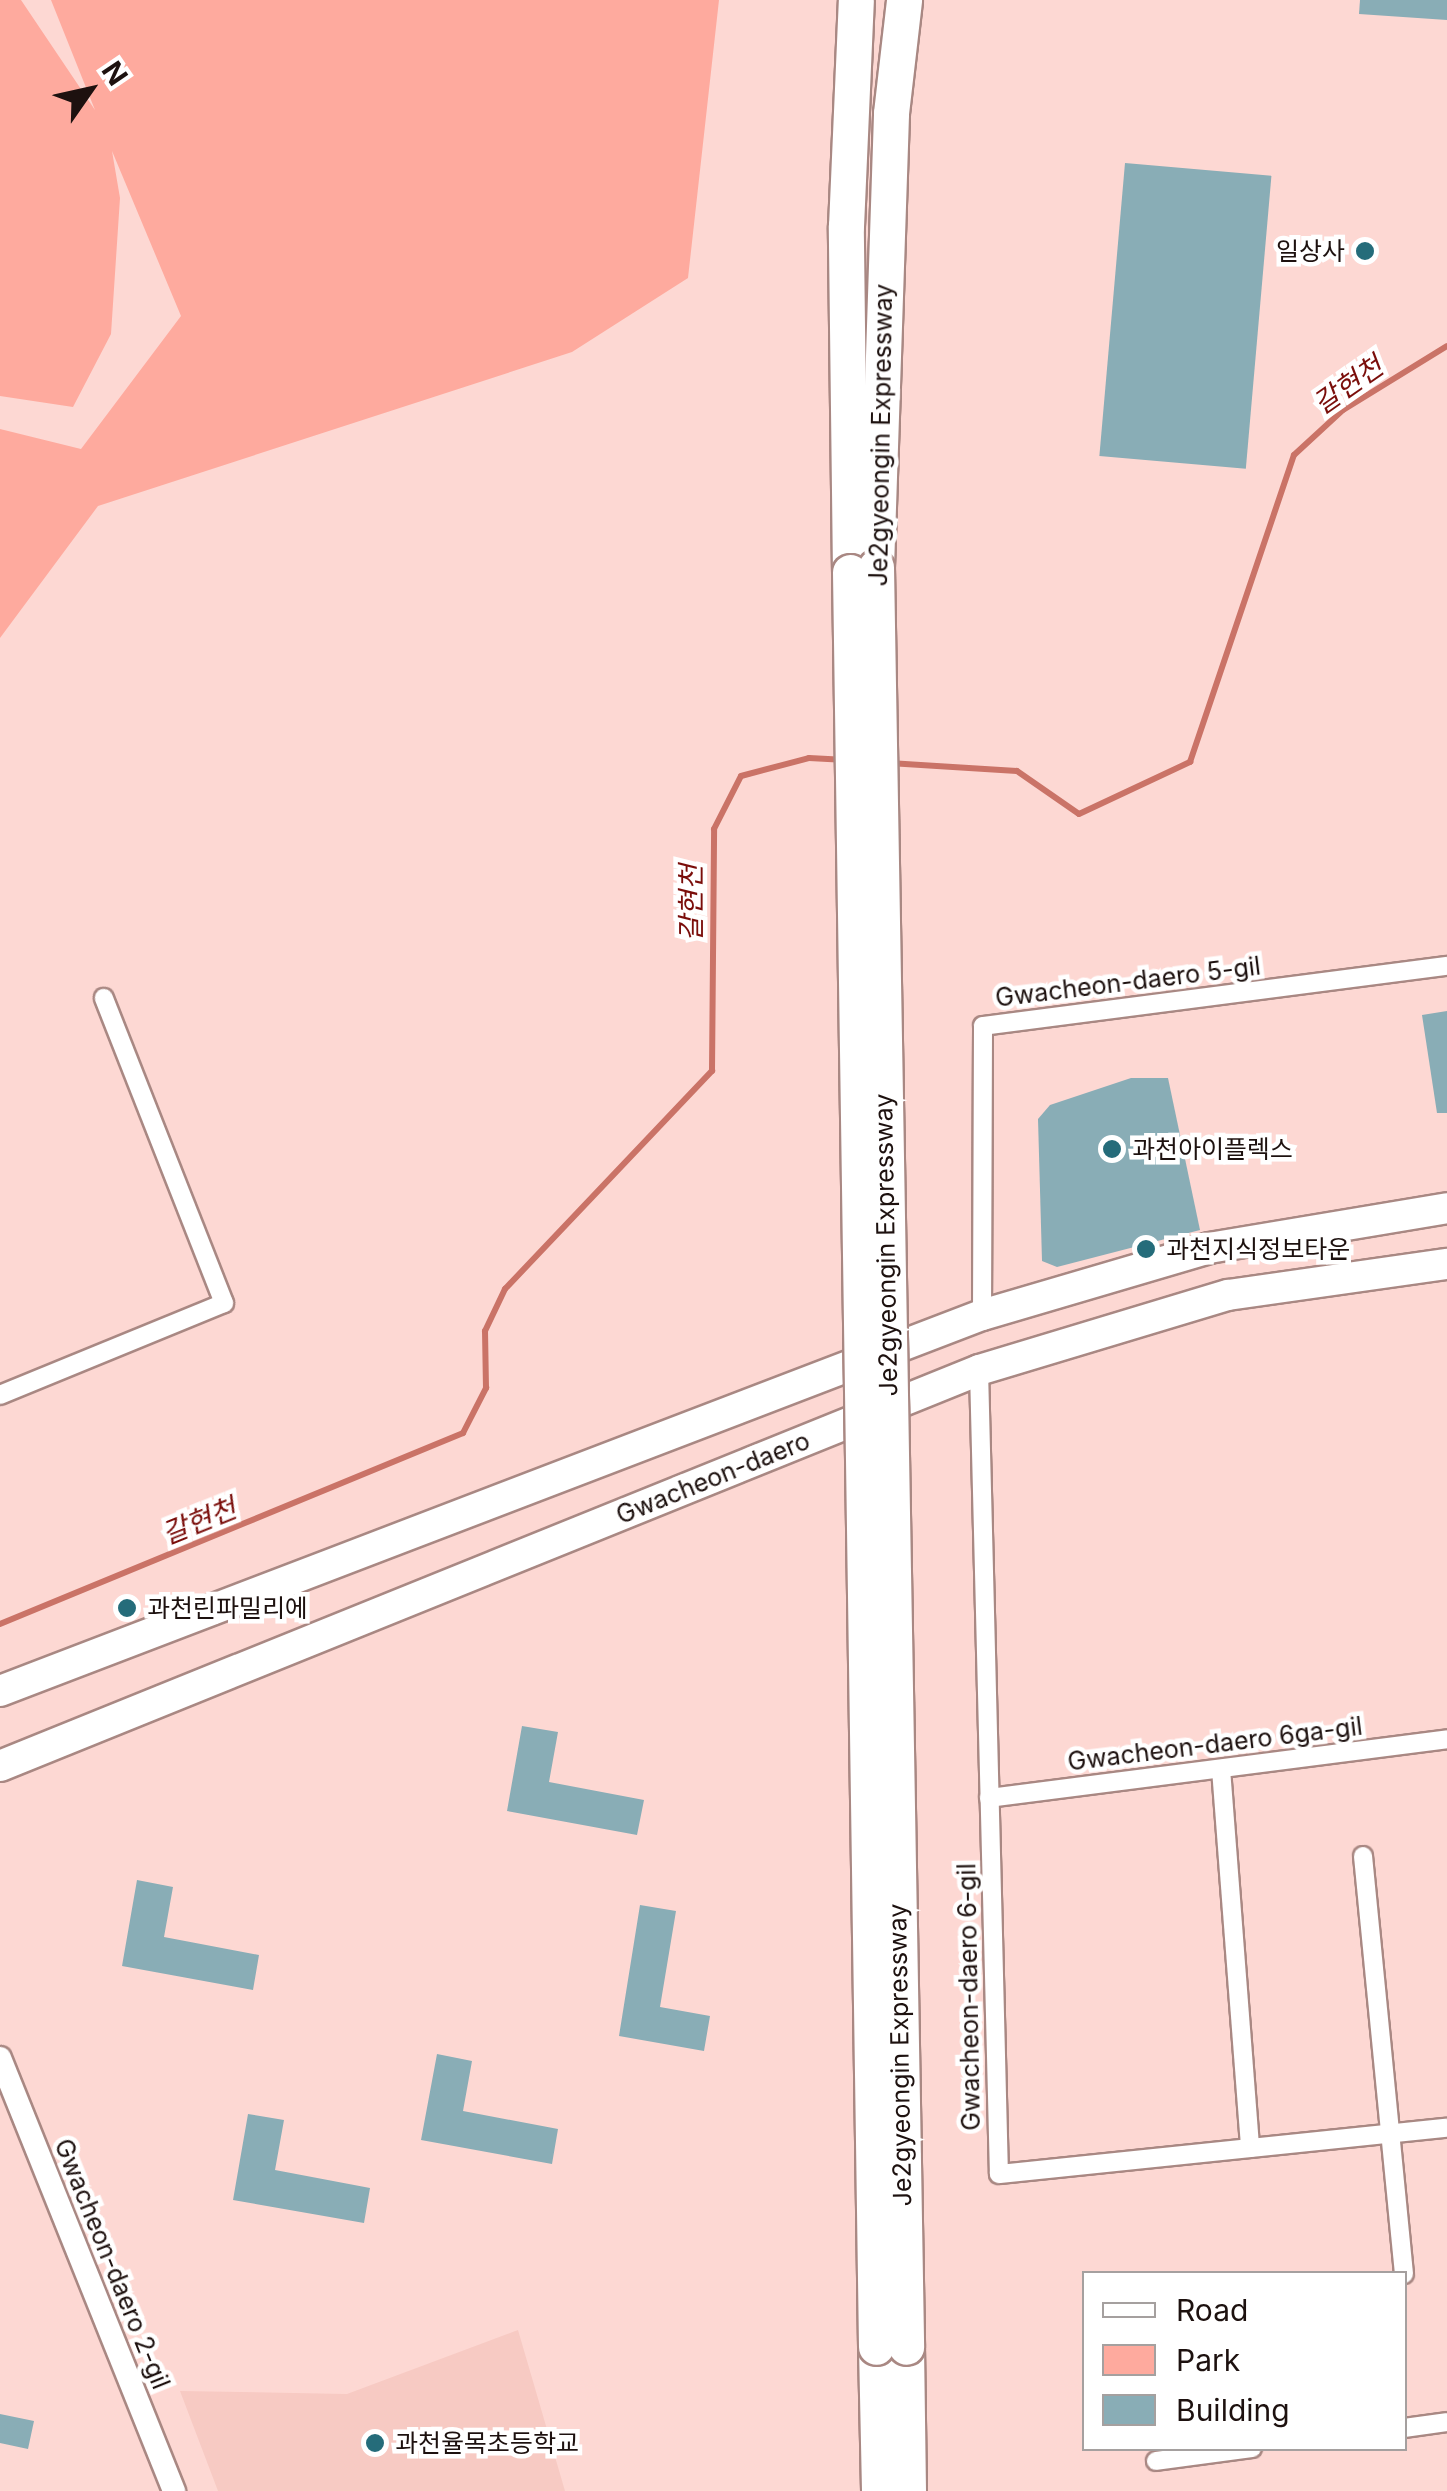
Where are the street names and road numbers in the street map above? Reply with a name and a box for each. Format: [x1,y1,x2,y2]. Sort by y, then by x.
street label: Je2gyeongin Expressway [863,283,899,587]
street label: Gwacheon-daero 5-gil [994,951,1262,1013]
street label: Je2gyeongin Expressway [868,1093,904,1397]
street label: Gwacheon-daero [612,1426,814,1530]
street label: Gwacheon-daero 6ga-gil [1066,1711,1364,1777]
street label: Gwacheon-daero 6-gil [952,1863,986,2131]
street label: Je2gyeongin Expressway [882,1903,918,2207]
street label: Gwacheon-daero 2-gil [48,2135,176,2393]

